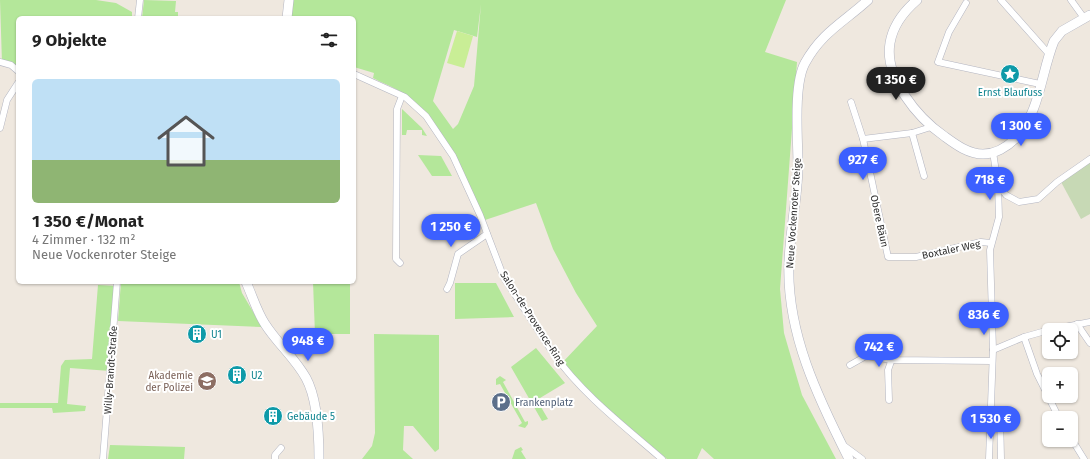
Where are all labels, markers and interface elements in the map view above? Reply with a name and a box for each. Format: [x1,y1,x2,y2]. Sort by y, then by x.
icon: filters [318,29,340,51]
text: 9 Objekte [32,30,107,51]
place icon: Ernst Blaufuss [999,63,1021,85]
pin: 1 350 € [859,67,933,101]
text: 1 350 € [875,72,917,87]
place label: Ernst Blaufuss [978,87,1043,99]
icon: home [150,105,222,177]
pin: 1 300 € [984,113,1058,147]
text: 1 300 € [1000,118,1042,133]
pin: 927 € [835,147,891,181]
text: 927 € [848,152,878,167]
street label: Neue Vockenroter Steige [784,157,804,269]
pin: 718 € [962,167,1018,201]
text: 718 € [975,172,1005,187]
street label: Obere Bäun [868,194,890,248]
text: 1 350 €/Monat [32,211,144,232]
pin: 1 250 € [414,214,488,248]
text: 1 250 € [430,219,472,234]
text: 4 Zimmer · 132 m² [32,232,135,247]
street label: Boxtaler Weg [921,238,982,262]
text: Neue Vockenroter Steige [32,247,176,262]
street label: Salon-de-Provence-Ring [497,269,568,369]
pin: 836 € [956,302,1012,336]
text: 836 € [968,307,1000,322]
building icon: U1 [186,323,208,345]
map controls [1042,323,1078,447]
button: locate [1042,323,1078,359]
street label: Willy-Brandt-Straße [102,325,120,415]
pin: 948 € [280,328,336,362]
place label: U1 [211,329,222,341]
text: 948 € [292,333,324,348]
pin: 742 € [851,334,907,368]
text: 742 € [864,339,894,354]
building icon: U2 [226,364,248,386]
button: + [1042,367,1078,403]
place label: Akademie der Polizei [145,370,193,394]
school or university icon: Akademie der Polizei [196,370,218,392]
place label: U2 [251,370,263,382]
parking icon: Frankenplatz [490,391,512,413]
place label: Frankenplatz [515,397,574,409]
building icon: Gebäude 5 [262,405,284,427]
pin: 1 530 € [954,406,1028,440]
place label: Gebäude 5 [287,411,335,423]
text: 1 530 € [970,411,1012,426]
button: − [1042,411,1078,447]

